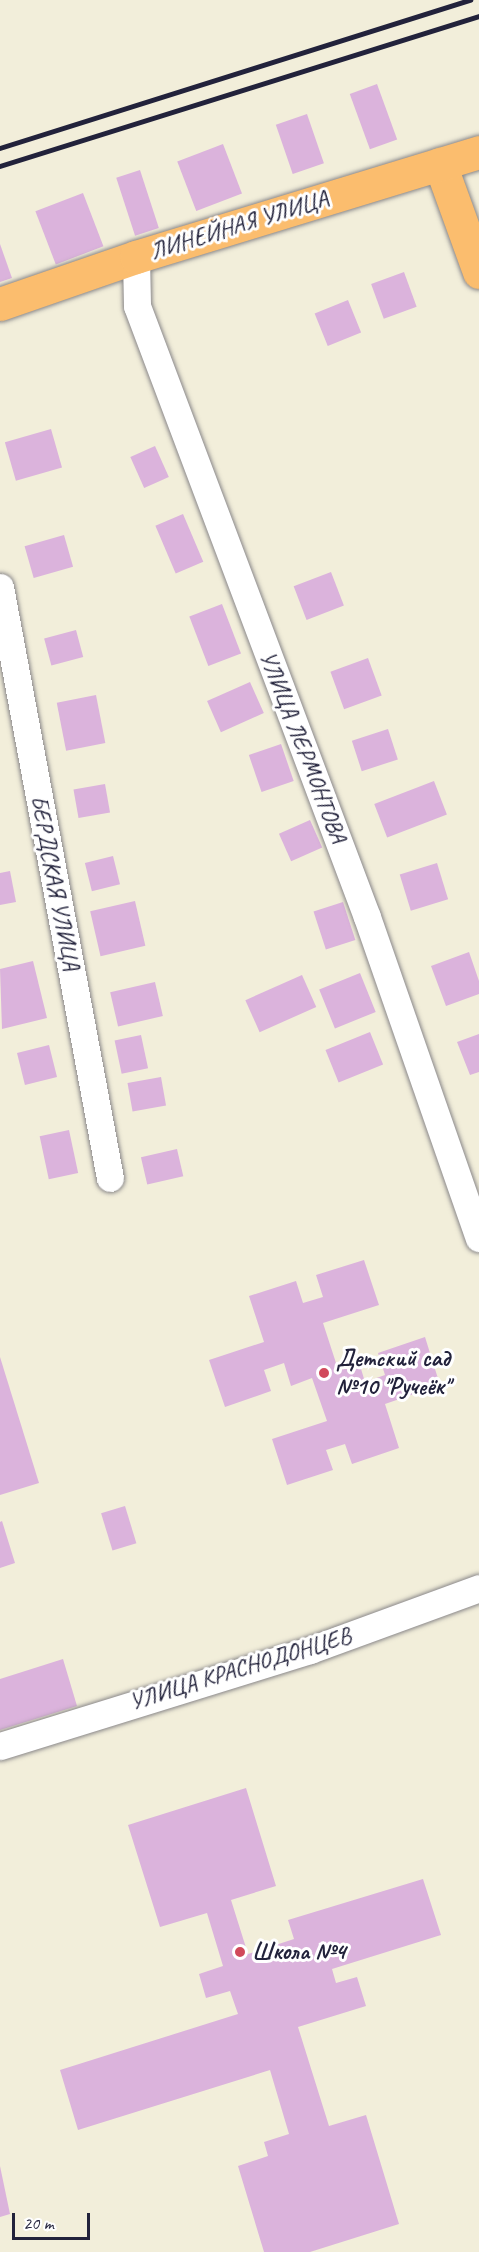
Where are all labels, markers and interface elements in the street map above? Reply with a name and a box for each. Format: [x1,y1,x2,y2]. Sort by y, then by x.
street label: ЛИНЕЙНАЯ УЛИЦА [147,184,331,266]
street label: УЛИЦА ЛЕРМОНТОВА [253,647,353,847]
street label: БЕРДСКАЯ УЛИЦА [24,793,86,973]
place label: Детский сад №10 "Ручеёк" [336,1345,450,1401]
marker: Детский сад №10 "Ручеёк" [317,1366,331,1380]
street label: УЛИЦА КРАСНОДОНЦЕВ [126,1622,354,1716]
place label: Школа №4 [252,1938,346,1966]
marker: Школа №4 [233,1945,247,1959]
scale bar [15,2201,93,2239]
text: 20 m [23,2212,54,2234]

